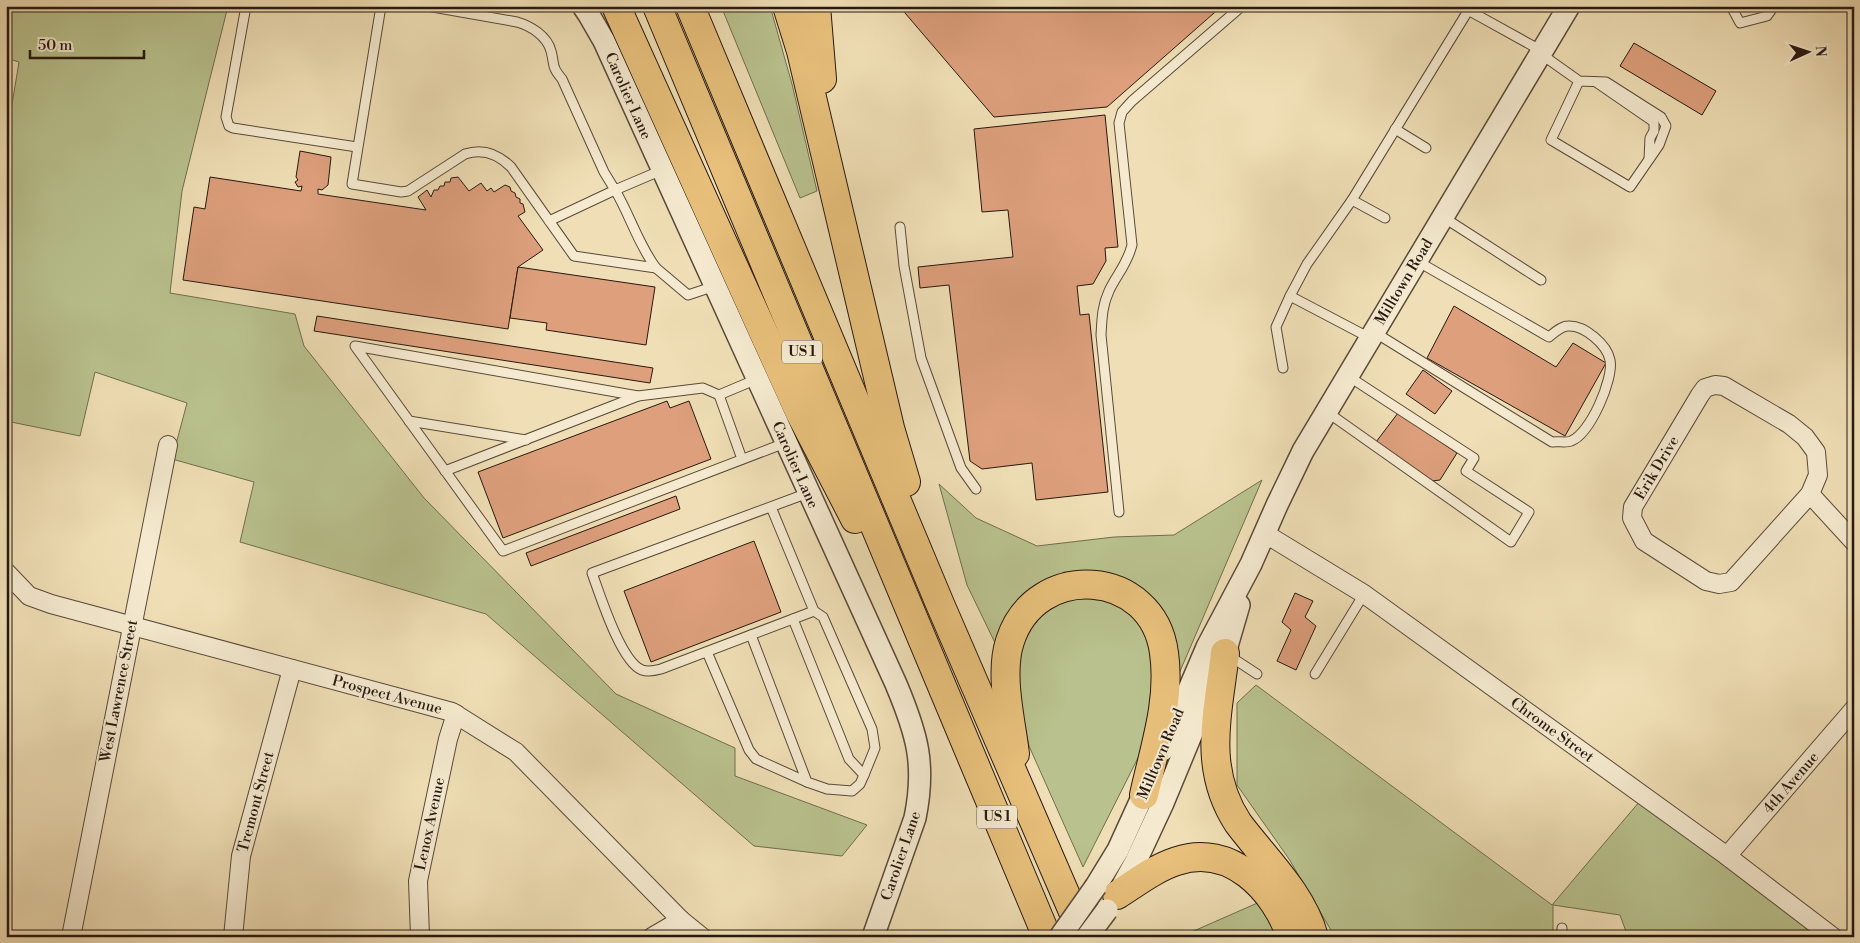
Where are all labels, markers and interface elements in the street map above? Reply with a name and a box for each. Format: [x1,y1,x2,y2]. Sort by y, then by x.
scale bar [30,28,144,60]
north arrow [1782,28,1832,78]
text: 50 m [38,36,72,55]
text: N [1811,45,1829,57]
street label: Carolier Lane [600,50,656,142]
street label: Milltown Road [1371,235,1437,329]
road number: US 1 [782,341,822,364]
street label: Carolier Lane [767,419,823,511]
street label: Erik Drive [1631,433,1683,503]
street label: West Lawrence Street [96,617,142,765]
street label: Prospect Avenue [330,671,444,719]
street label: Chrome Street [1507,693,1598,767]
street label: Milltown Road [1133,705,1189,803]
street label: 4th Avenue [1759,748,1823,818]
street label: Tremont Street [233,749,279,854]
street label: Lenox Avenue [411,776,449,872]
road number: US 1 [977,806,1017,829]
street label: Carolier Lane [877,809,925,903]

